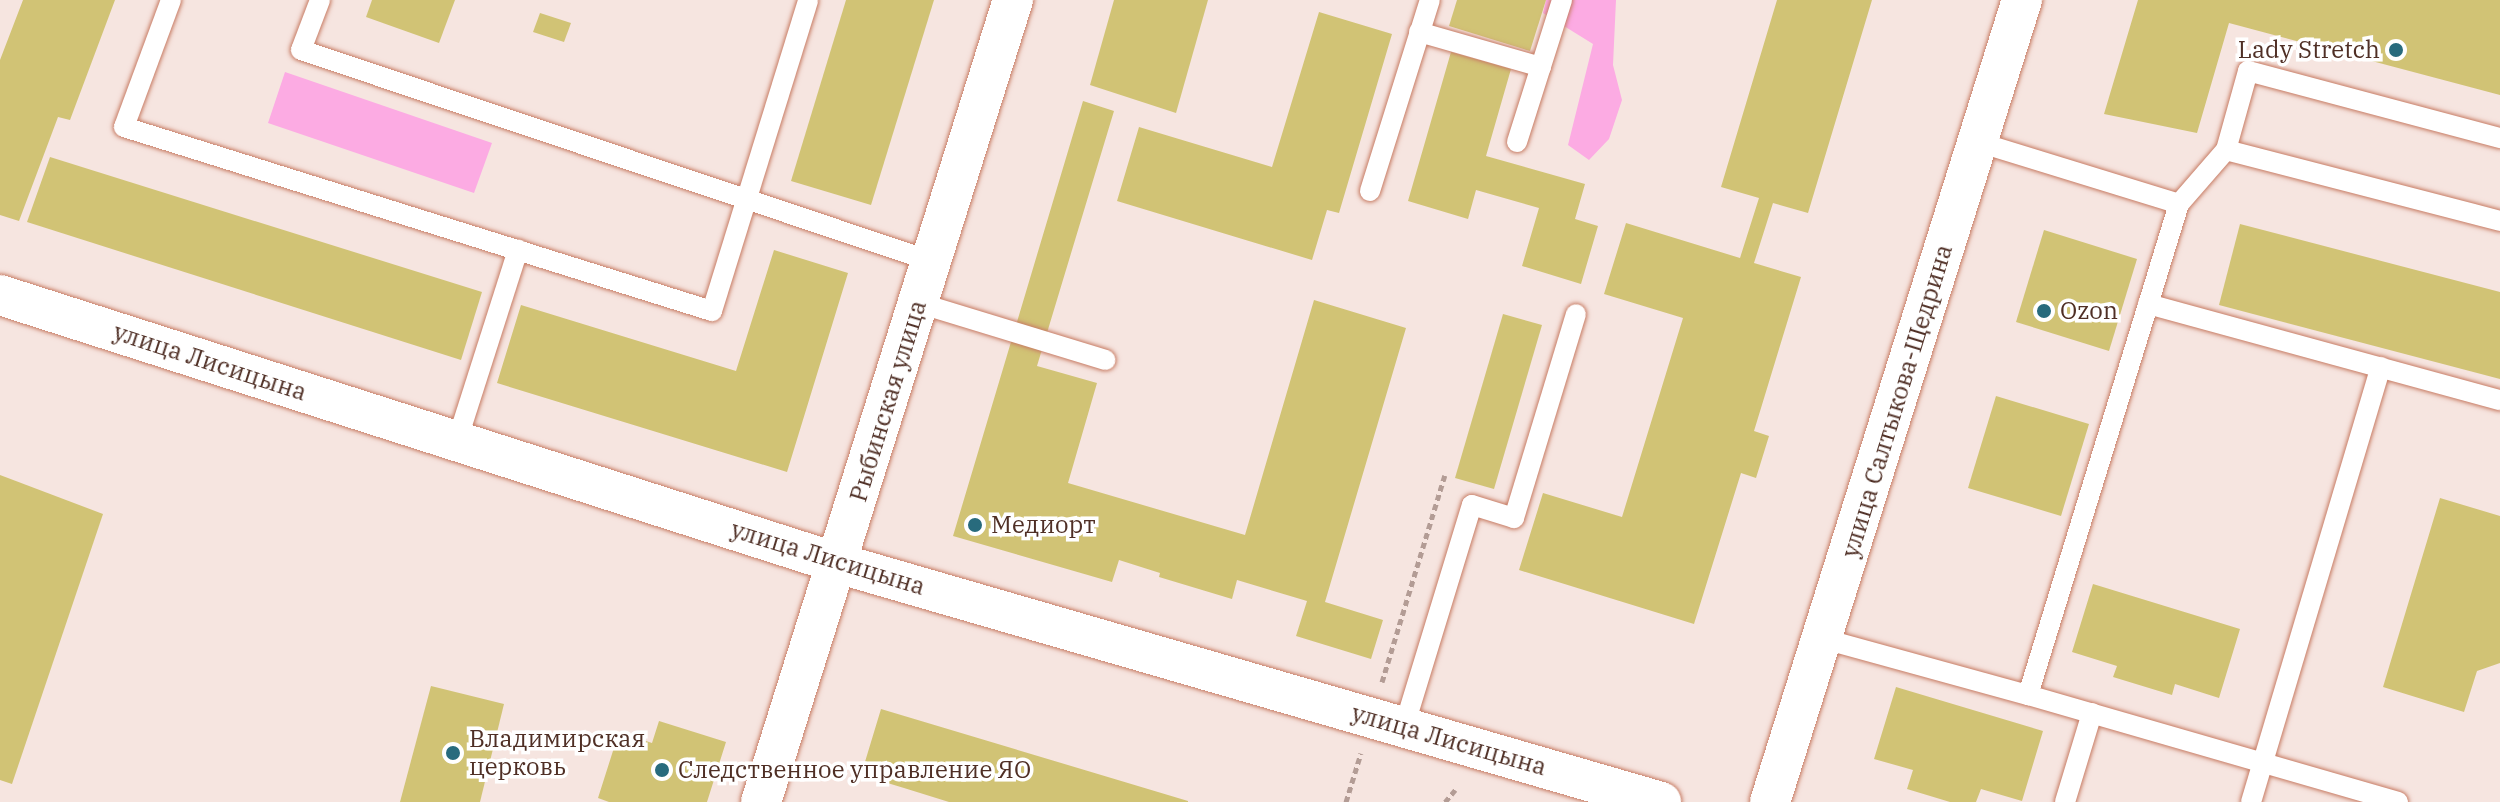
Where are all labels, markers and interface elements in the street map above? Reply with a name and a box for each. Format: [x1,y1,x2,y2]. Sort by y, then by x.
place label: Lady Stretch [2238,36,2380,64]
marker: Lady Stretch [2387,41,2405,59]
street label: улица Салтыкова-Щедрина [1836,241,1958,561]
street label: Рыбинская улица [844,297,932,505]
place label: Ozon [2060,297,2118,325]
marker: Ozon [2035,302,2053,320]
street label: улица Лисицына [110,317,310,407]
place label: Медиорт [991,511,1096,539]
street label: улица Лисицына [728,515,928,601]
marker: Медиорт [966,516,984,534]
street label: улица Лисицына [1348,698,1550,782]
place label: Владимирская церковь [469,725,645,781]
marker: Владимирская церковь [444,744,462,762]
place label: Следственное управление ЯО [678,756,1031,784]
marker: Следственное управление ЯО [653,761,671,779]

